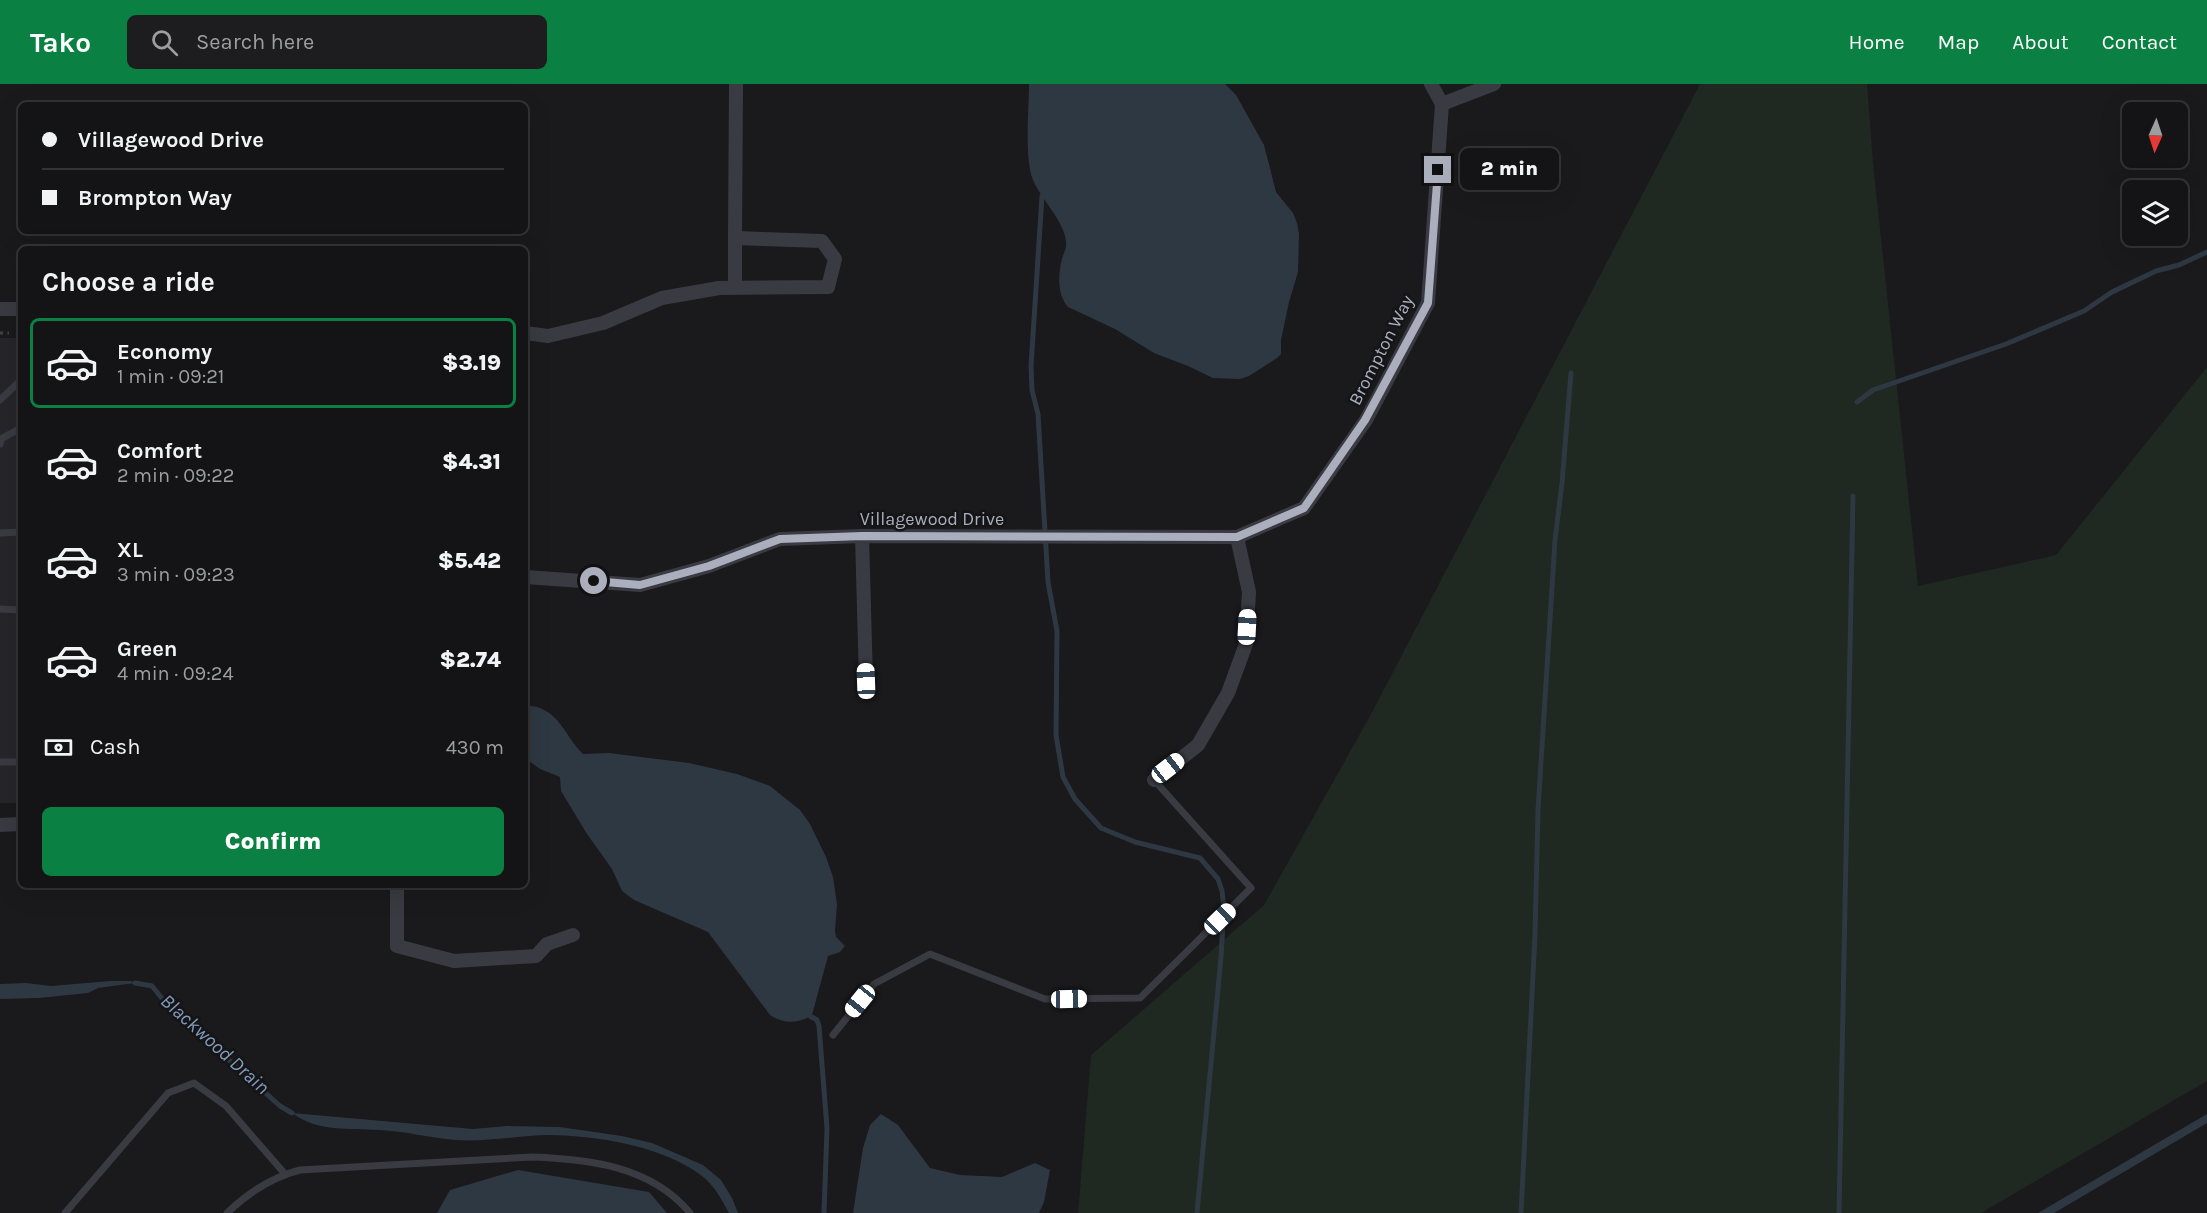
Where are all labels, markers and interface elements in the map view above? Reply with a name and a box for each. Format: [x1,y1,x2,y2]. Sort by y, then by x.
search box [127,15,547,69]
text: Tako [30,26,91,59]
icon: search [148,26,181,59]
text: Search here [196,29,314,55]
text: Home [1849,30,1905,54]
text: Map [1938,30,1979,54]
text: About [2012,30,2069,54]
text: Contact [2102,30,2177,54]
north arrow [2122,102,2188,168]
map controls [2122,102,2188,246]
text: Villagewood Drive [78,127,264,153]
callout: 2 min [1459,149,1558,191]
route end [1424,156,1451,183]
text: 2 min [1481,157,1538,180]
button: layers [2122,180,2188,246]
text: Brompton Way [78,185,232,211]
text: Choose a ride [42,266,215,298]
street label: Brompton Way [1344,291,1418,409]
icon: car [45,336,99,390]
text: Economy [117,339,212,365]
text: $3.19 [442,350,501,376]
text: 1 min · 09:21 [117,365,224,388]
icon: car [45,435,99,489]
text: Comfort [117,438,202,464]
text: $4.31 [442,449,501,475]
text: 2 min · 09:22 [117,464,234,487]
street label: Villagewood Drive [860,508,1004,530]
icon: car [45,534,99,588]
text: XL [117,537,143,563]
text: $5.42 [438,548,501,574]
text: 3 min · 09:23 [117,563,235,586]
route start [580,567,607,594]
car [1237,609,1257,645]
icon: car [45,633,99,687]
text: Green [117,636,178,662]
text: $2.74 [439,647,501,673]
text: 4 min · 09:24 [117,662,234,685]
car [856,663,876,699]
icon: cash [42,731,75,764]
text: Cash [90,734,140,760]
text: 430 m [446,736,504,759]
car [1148,750,1188,786]
button: Confirm [42,807,504,876]
car [1201,900,1239,938]
car [842,981,878,1021]
water label: Blackwood Drain [156,989,274,1099]
car [1051,990,1087,1008]

